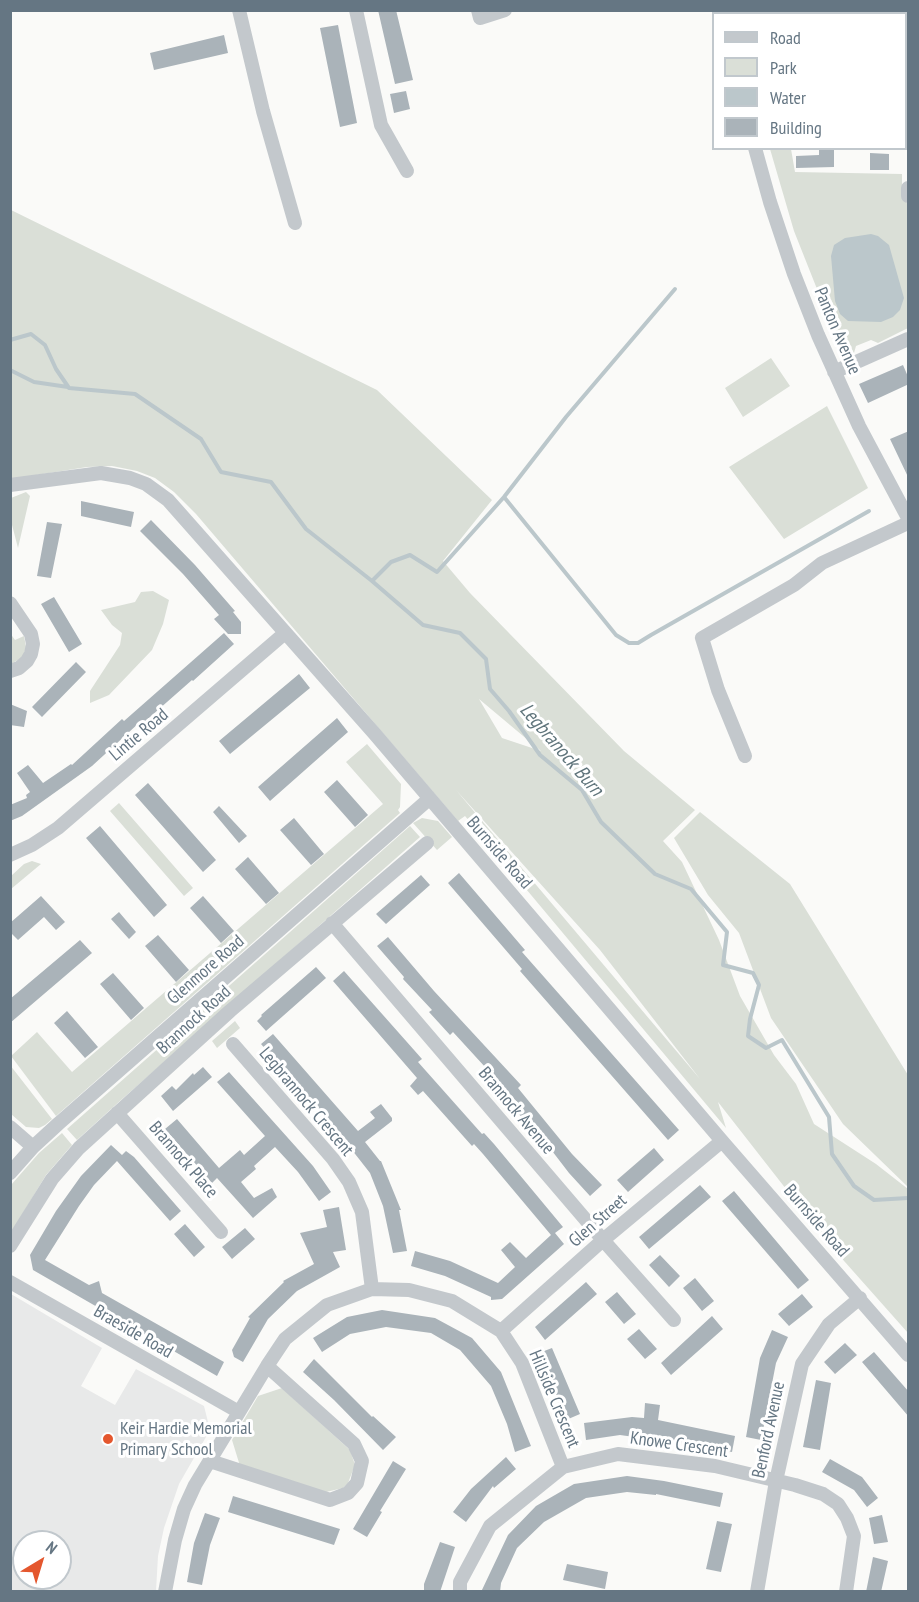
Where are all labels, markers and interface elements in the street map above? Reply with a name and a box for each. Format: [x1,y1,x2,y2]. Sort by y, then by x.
legend [712,12,907,150]
text: Road [770,26,801,49]
text: Park [770,56,797,79]
text: Water [770,86,806,109]
text: Building [770,116,822,139]
street label: Panton Avenue [809,284,865,378]
water label: Legbranock Burn [514,699,608,801]
street label: Lintie Road [105,704,173,766]
street label: Burnside Road [462,812,536,894]
street label: Glenmore Road [163,931,249,1009]
street label: Brannock Road [153,981,235,1059]
street label: Legbrannock Crescent [254,1043,358,1161]
street label: Brannock Avenue [473,1063,559,1159]
street label: Brannock Place [144,1117,222,1203]
street label: Burnside Road [779,1180,853,1262]
street label: Glen Street [565,1190,631,1252]
street label: Braeside Road [90,1301,176,1363]
street label: Hillside Crescent [524,1347,584,1451]
street label: Benford Avenue [748,1380,790,1480]
place label: Keir Hardie Memorial Primary School [120,1418,252,1460]
street label: Knowe Crescent [629,1427,729,1463]
marker: Keir Hardie Memorial Primary School [101,1432,115,1446]
north arrow [12,1530,72,1590]
text: N [42,1537,61,1558]

